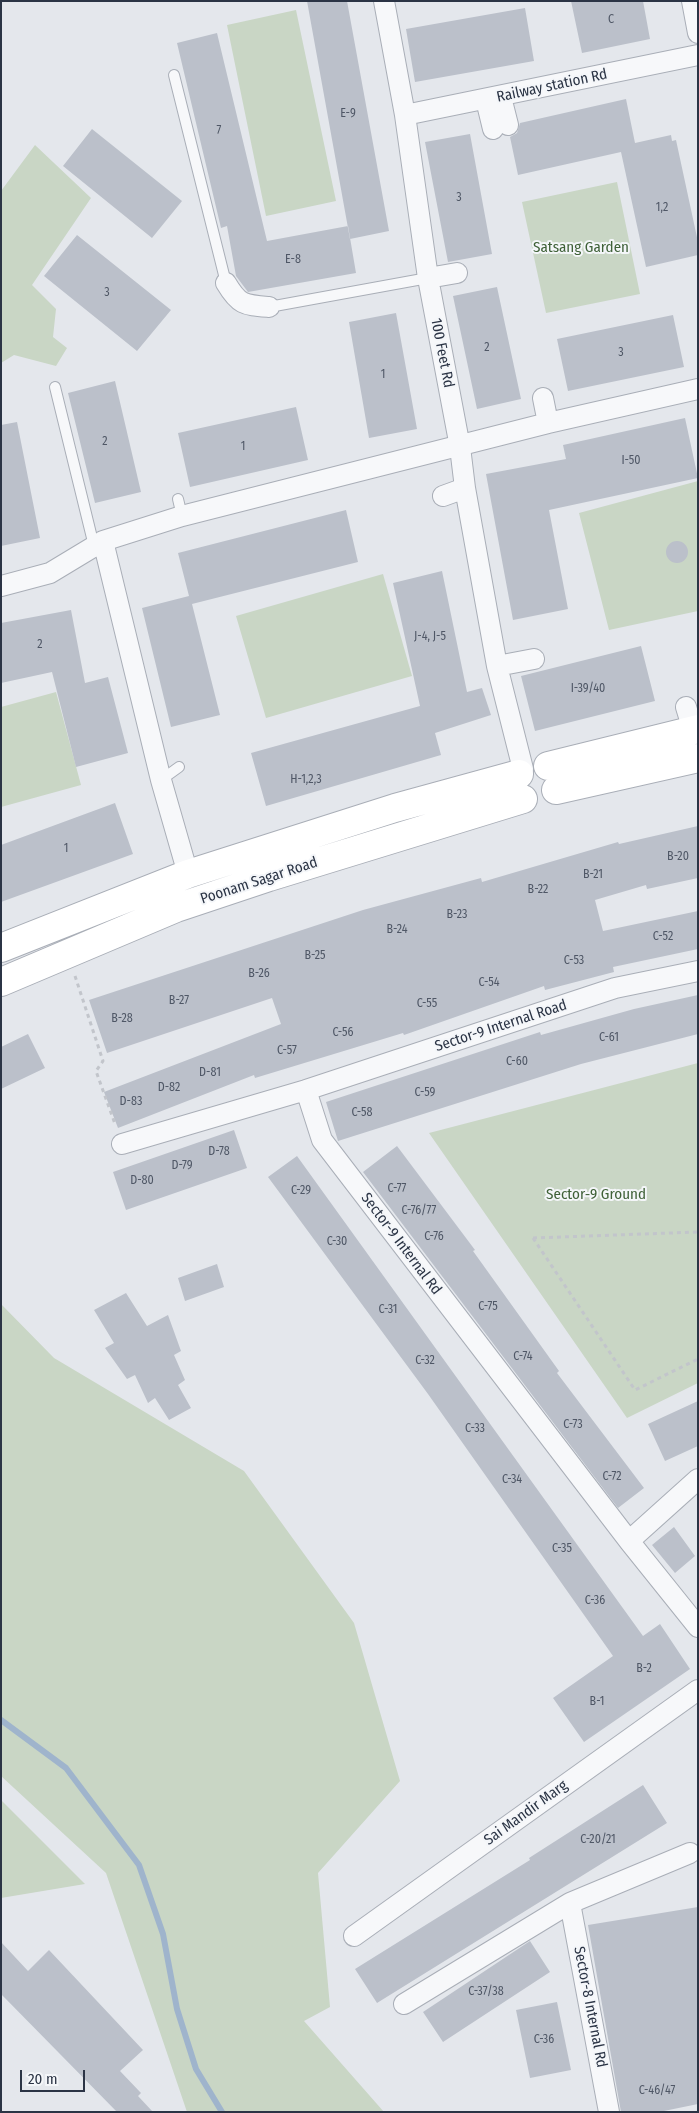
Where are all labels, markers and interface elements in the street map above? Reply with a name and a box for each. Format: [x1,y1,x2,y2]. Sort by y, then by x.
house number: C [608,13,614,27]
street label: Railway station Rd [495,65,609,107]
house number: E-9 [340,107,356,121]
house number: 7 [217,124,221,138]
house number: 3 [456,191,462,205]
house number: 1,2 [656,201,668,215]
park label: Satsang Garden [533,239,629,257]
house number: E-8 [285,253,301,267]
house number: 3 [104,286,110,300]
street label: 100 Feet Rd [426,317,458,389]
house number: 2 [484,341,490,355]
house number: 3 [618,346,624,360]
house number: 1 [381,368,385,382]
house number: 2 [102,435,108,449]
house number: 1 [241,440,245,454]
house number: I-50 [621,454,641,468]
house number: J-4, J-5 [414,630,446,644]
house number: 2 [37,638,43,652]
house number: I-39/40 [571,682,605,696]
house number: H-1,2,3 [290,773,322,787]
house number: 1 [64,842,68,856]
house number: B-20 [667,850,689,864]
street label: Poonam Sagar Road [198,854,320,908]
house number: B-21 [583,868,603,882]
house number: B-22 [528,883,548,897]
house number: B-23 [447,908,467,922]
house number: B-24 [386,923,408,937]
house number: C-52 [653,930,673,944]
house number: B-25 [304,949,326,963]
house number: C-53 [564,954,584,968]
house number: B-26 [248,967,270,981]
house number: C-54 [479,976,499,990]
house number: B-27 [169,994,189,1008]
street label: Sector-9 Internal Road [433,996,569,1056]
house number: C-55 [417,997,437,1011]
house number: B-28 [111,1012,133,1026]
house number: C-56 [332,1026,354,1040]
house number: C-61 [599,1031,619,1045]
house number: C-57 [277,1044,297,1058]
house number: C-60 [506,1055,528,1069]
house number: D-81 [199,1066,221,1080]
house number: D-82 [158,1081,180,1095]
house number: C-59 [415,1086,435,1100]
house number: D-83 [120,1095,142,1109]
house number: C-58 [351,1106,373,1120]
house number: D-78 [208,1145,230,1159]
house number: D-79 [171,1159,193,1173]
house number: D-80 [130,1174,154,1188]
house number: C-77 [388,1182,406,1196]
house number: C-29 [291,1184,311,1198]
park label: Sector-9 Ground [546,1186,646,1204]
street label: Sector-9 Internal Rd [357,1190,445,1298]
house number: C-76/77 [402,1204,436,1218]
house number: C-76 [424,1230,444,1244]
house number: C-30 [327,1235,347,1249]
house number: C-75 [478,1300,498,1314]
house number: C-31 [379,1303,397,1317]
house number: C-74 [513,1350,533,1364]
house number: C-32 [415,1354,435,1368]
house number: C-73 [563,1418,583,1432]
house number: C-33 [465,1422,485,1436]
house number: C-72 [602,1470,622,1484]
house number: C-34 [502,1473,522,1487]
house number: C-35 [552,1542,572,1556]
house number: C-36 [585,1594,605,1608]
house number: B-2 [636,1662,652,1676]
house number: B-1 [590,1695,604,1709]
street label: Sai Mandir Marg [481,1777,571,1849]
house number: C-20/21 [580,1833,616,1847]
street label: Sector-8 Internal Rd [569,1945,611,2069]
house number: C-37/38 [468,1985,504,1999]
house number: C-36 [534,2033,554,2047]
scale bar [22,2060,88,2092]
text: 20 m [28,2070,58,2088]
house number: C-46/47 [639,2084,675,2098]

